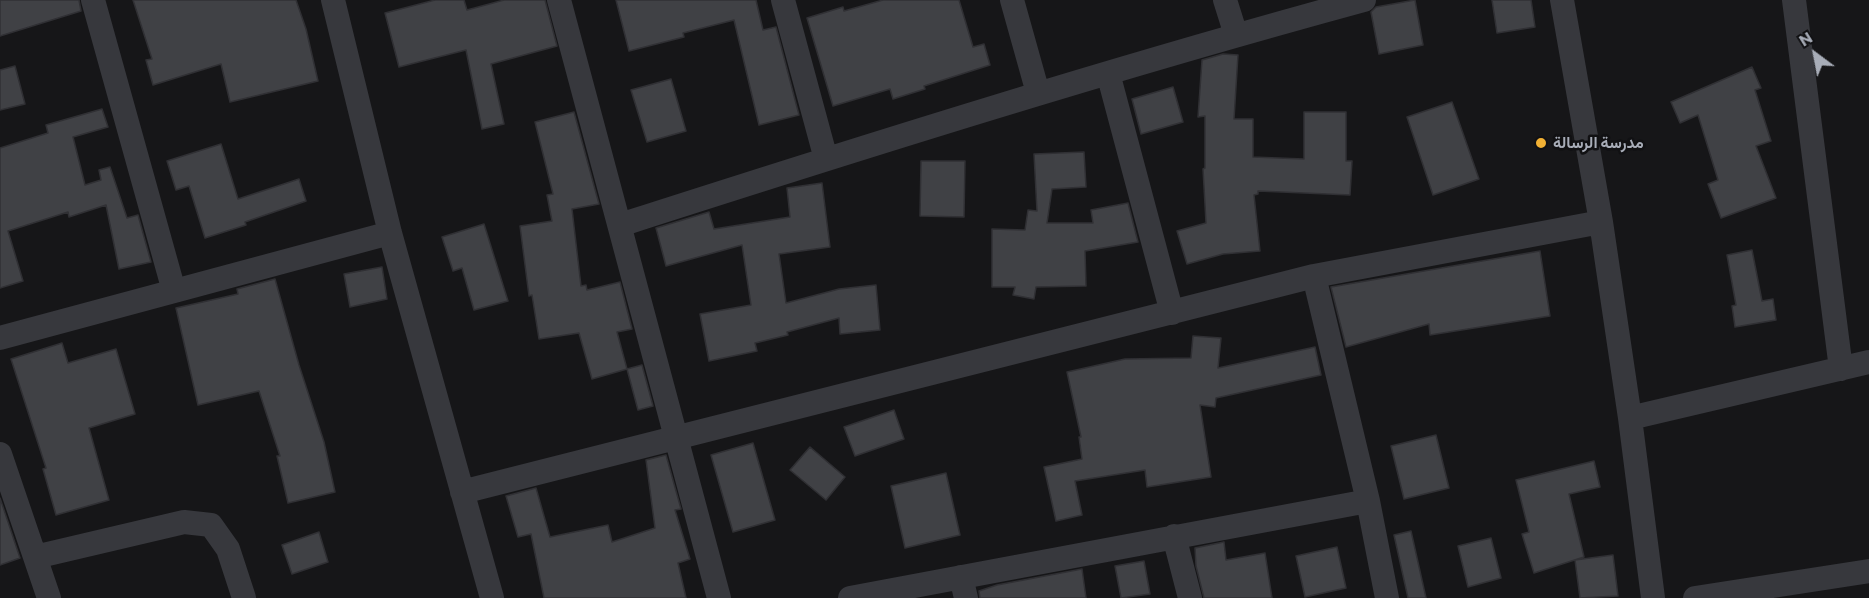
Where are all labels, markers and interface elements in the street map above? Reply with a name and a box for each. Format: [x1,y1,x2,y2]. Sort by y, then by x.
north arrow [1785,24,1845,84]
text: N [1795,27,1815,50]
place label: مدرسة الرسالة [1553,133,1644,153]
marker: مدرسة الرسالة [1534,136,1548,150]

